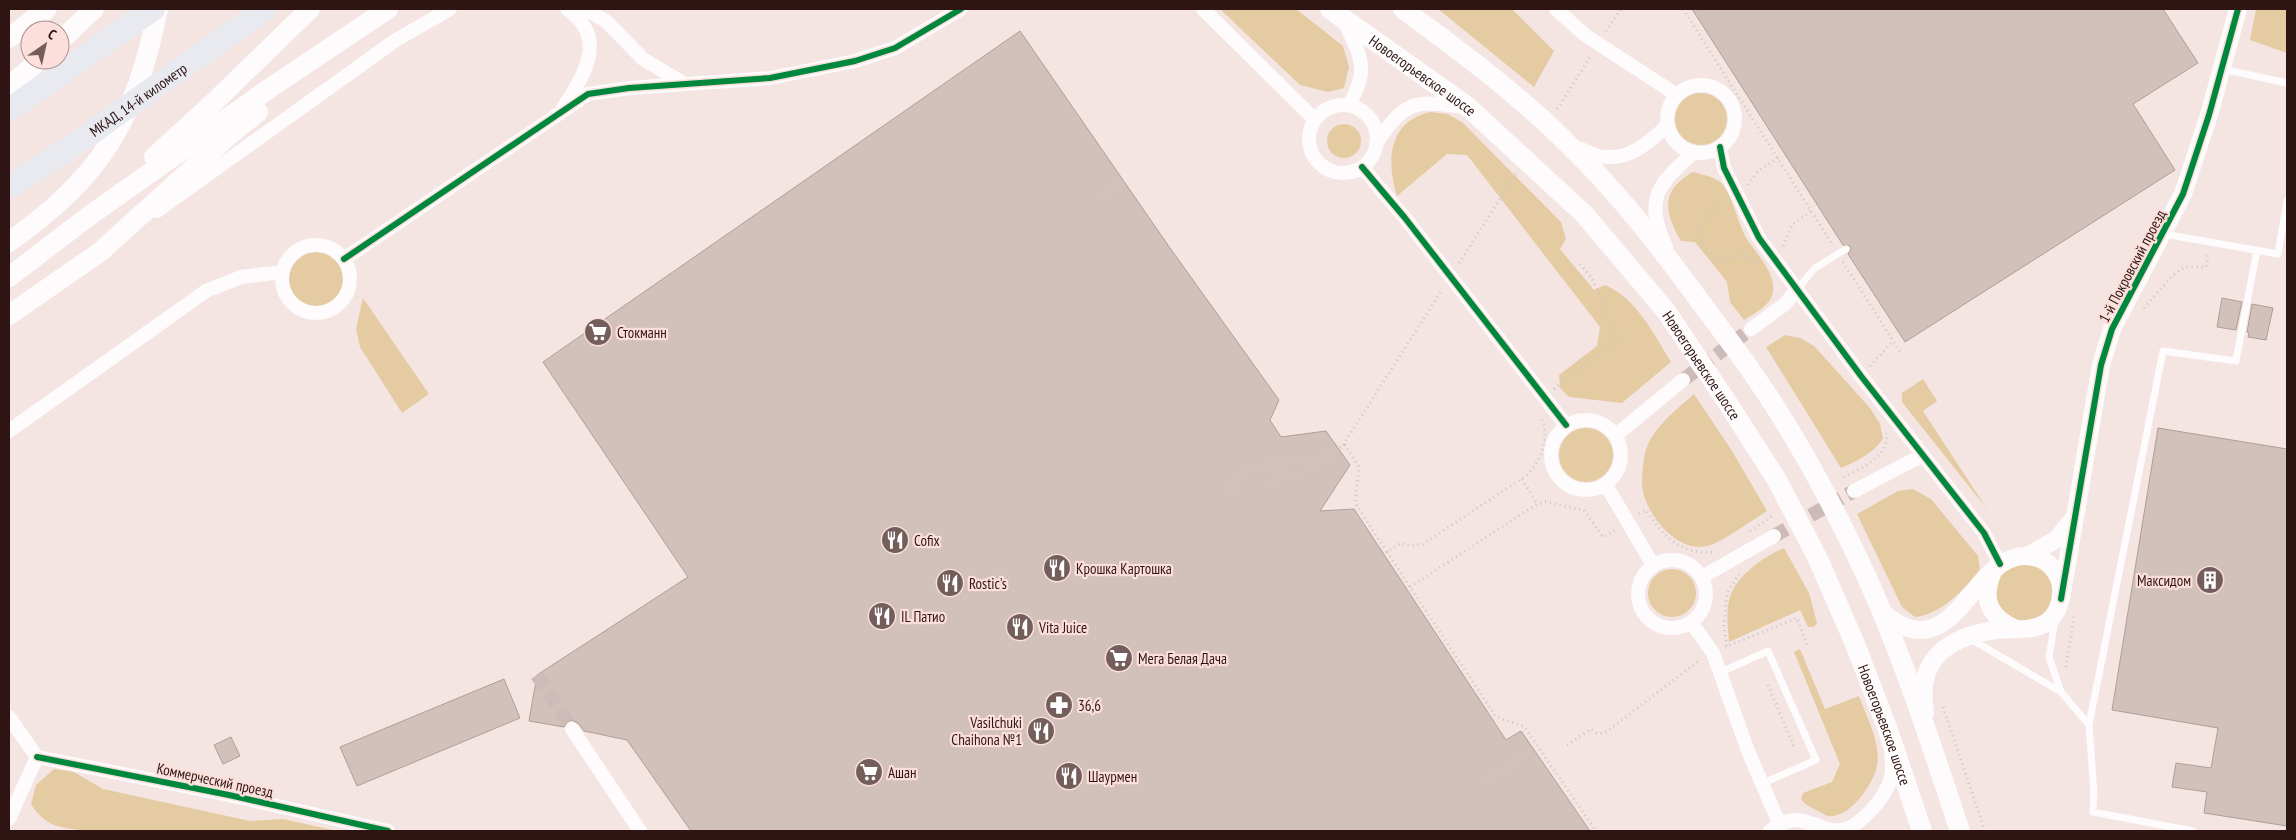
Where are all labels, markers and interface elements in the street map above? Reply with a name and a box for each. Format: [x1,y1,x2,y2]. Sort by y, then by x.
north arrow [20,20,70,70]
text: С [45,25,60,44]
street label: Новоегорьевское шоссе [1366,30,1481,120]
street label: МКАД, 14-й километр [86,58,190,140]
street label: 1-й Покровский проезд [2094,206,2170,326]
street label: Новоегорьевское шоссе [1659,307,1745,423]
supermarket icon: Стокманн [583,317,613,347]
place label: Стокманн [617,323,667,342]
restaurant icon: Cofix [880,525,910,555]
place label: Cofix [914,531,940,550]
restaurant icon: Крошка Картошка [1042,553,1072,583]
place label: Крошка Картошка [1076,559,1172,578]
building icon: Максидом [2195,565,2225,595]
restaurant icon: Rostic's [935,568,965,598]
place label: Максидом [2137,571,2191,590]
place label: Rostic's [969,574,1007,593]
restaurant icon: IL Патио [867,601,897,631]
place label: IL Патио [901,607,945,626]
restaurant icon: Vita Juice [1005,612,1035,642]
place label: Vita Juice [1038,618,1087,637]
supermarket icon: Мега Белая Дача [1104,643,1134,673]
place label: Мега Белая Дача [1138,649,1227,668]
street label: Новоегорьевское шоссе [1854,662,1915,787]
pharmacy icon: 36,6 [1044,690,1074,720]
place label: 36,6 [1078,696,1101,715]
place label: Vasilchuki Chaihona №1 [951,713,1022,749]
restaurant icon: Vasilchuki Chaihona №1 [1026,716,1056,746]
supermarket icon: Ашан [854,757,884,787]
street label: Коммерческий проезд [155,758,275,802]
restaurant icon: Шаурмен [1054,761,1084,791]
place label: Ашан [888,763,917,782]
place label: Шаурмен [1088,767,1137,786]

